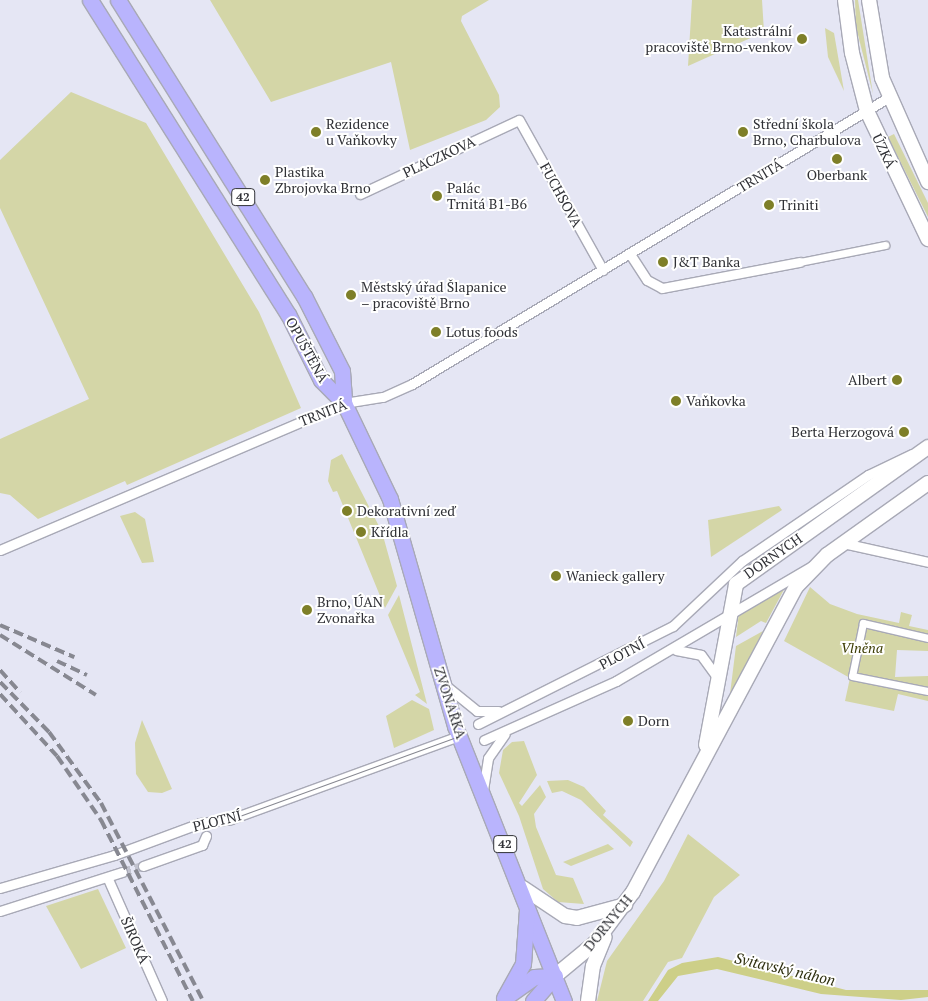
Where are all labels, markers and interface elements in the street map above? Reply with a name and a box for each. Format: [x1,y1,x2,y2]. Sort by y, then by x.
place label: Katastrální pracoviště Brno-venkov [645,23,792,56]
marker: Katastrální pracoviště Brno-venkov [796,33,808,45]
place label: Rezidence u Vaňkovky [326,116,397,148]
place label: Střední škola Brno, Charbulova [753,116,862,148]
marker: Rezidence u Vaňkovky [310,126,322,138]
marker: Střední škola Brno, Charbulova [737,126,749,138]
street label: ÚZKÁ [869,131,899,171]
street label: PLACZKOVA [400,133,478,181]
marker: Oberbank [831,153,843,165]
street label: TRNITÁ [734,156,786,196]
street label: FUCHSOVA [536,160,586,230]
place label: Plastika Zbrojovka Brno [275,164,371,196]
place label: Oberbank [807,167,867,183]
marker: Plastika Zbrojovka Brno [259,174,271,186]
place label: Palác Trnitá B1-B6 [447,180,527,212]
road number: 42 [230,188,256,206]
marker: Palác Trnitá B1-B6 [431,190,443,202]
place label: Triniti [779,197,819,213]
marker: Triniti [763,199,775,211]
place label: J&T Banka [673,254,740,270]
marker: J&T Banka [657,256,669,268]
place label: Městský úřad Šlapanice – pracoviště Brno [361,279,506,312]
marker: Městský úřad Šlapanice – pracoviště Brno [345,289,357,301]
street label: OPUŠTĚNÁ [282,314,332,386]
place label: Lotus foods [446,324,518,340]
marker: Lotus foods [430,326,442,338]
place label: Albert [848,372,887,388]
marker: Albert [891,374,903,386]
place label: Vaňkovka [686,393,746,409]
marker: Vaňkovka [670,395,682,407]
street label: TRNITÁ [297,396,349,430]
place label: Berta Herzogová [791,424,894,440]
marker: Berta Herzogová [898,426,910,438]
place label: Dekorativní zeď [357,503,455,519]
marker: Dekorativní zeď [341,505,353,517]
place label: Křídla [371,524,409,540]
marker: Křídla [355,526,367,538]
street label: DORNYCH [741,530,805,582]
place label: Wanieck gallery [566,568,665,584]
marker: Wanieck gallery [550,570,562,582]
place label: Brno, ÚAN Zvonařka [317,594,384,626]
marker: Brno, ÚAN Zvonařka [301,604,313,616]
street label: PLOTNÍ [596,635,648,673]
park label: Vlněna [841,640,883,656]
street label: ZVONAŘKA [430,665,470,741]
place label: Dorn [638,713,669,729]
marker: Dorn [622,715,634,727]
street label: PLOTNÍ [191,807,243,835]
road number: 42 [492,834,518,854]
street label: DORNYCH [580,892,636,954]
street label: ŠIROKÁ [117,914,153,966]
water label: Svitavský náhon [733,949,837,989]

